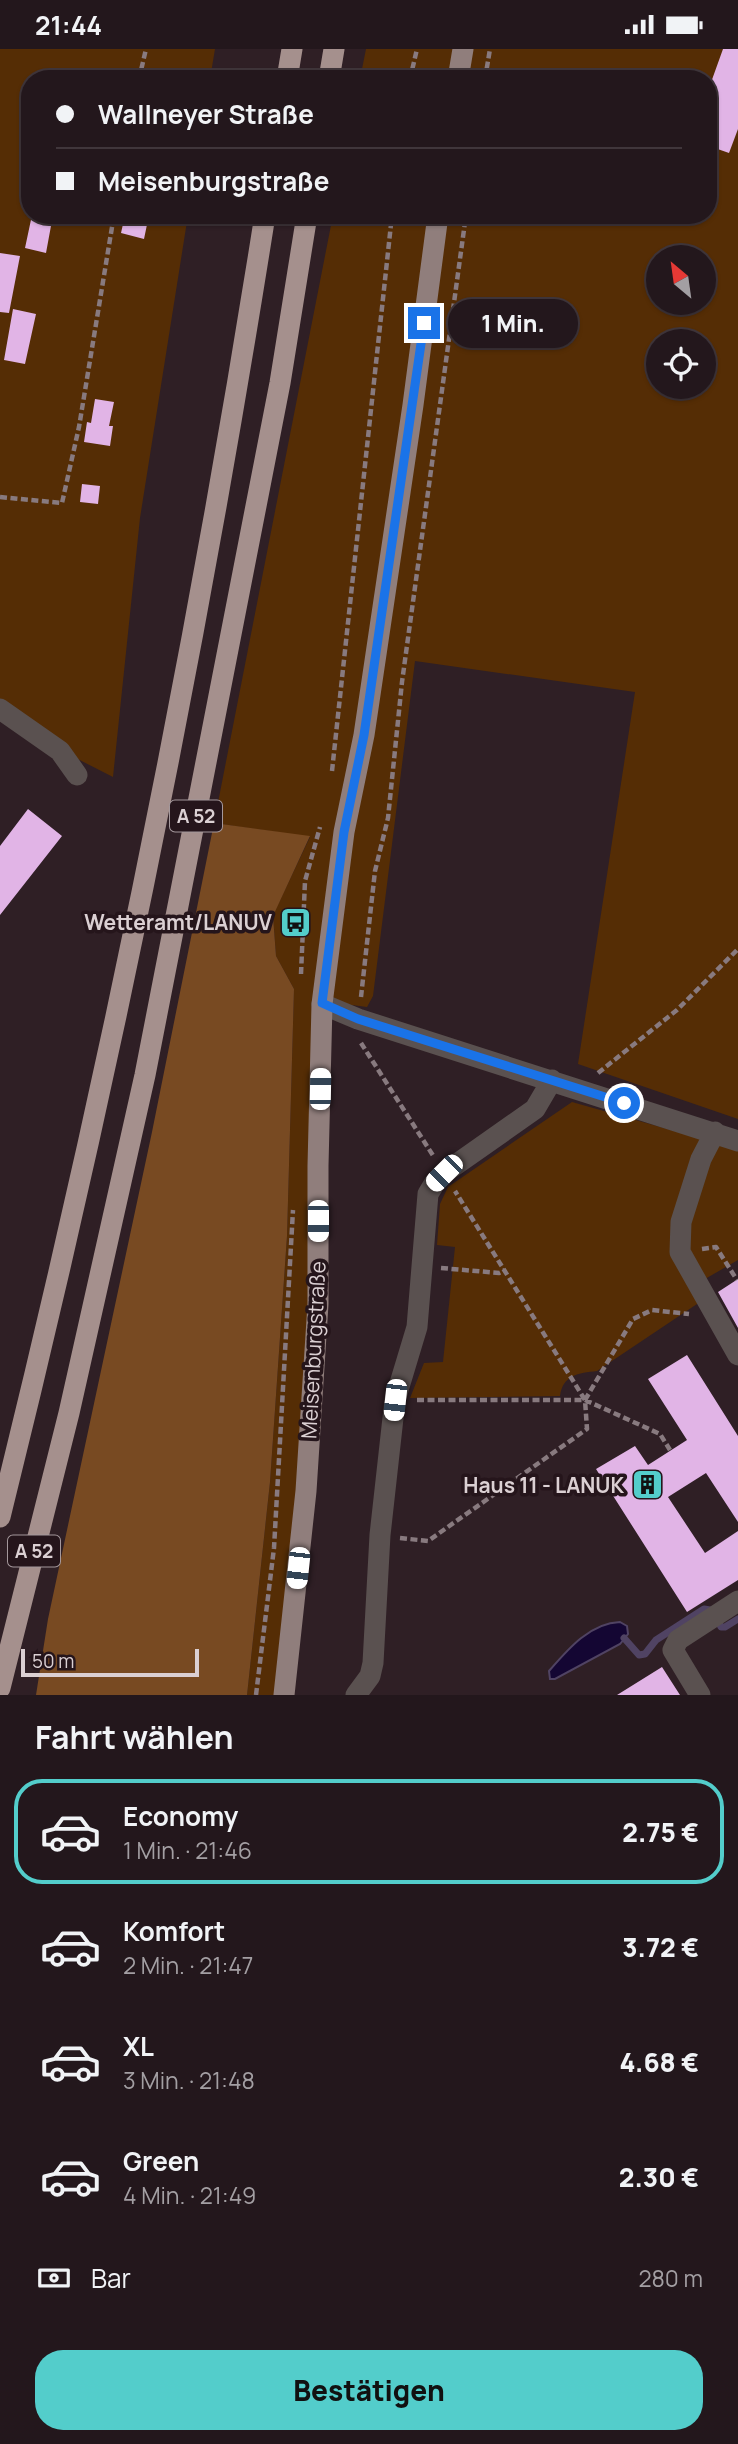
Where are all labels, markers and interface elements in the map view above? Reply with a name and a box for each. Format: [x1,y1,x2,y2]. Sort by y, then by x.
text: 21:44 [35,7,102,43]
text: Wallneyer Straße [98,96,314,132]
text: Meisenburgstraße [98,163,329,199]
north arrow [646,245,716,315]
map controls [646,245,716,399]
callout: 1 Min. [448,299,578,347]
route end [408,307,440,339]
text: 1 Min. [481,307,545,339]
button: locate [646,329,716,399]
road number: A 52 [170,801,222,831]
bus stop icon: Wetteramt/LANUV [278,905,312,939]
place label: Wetteramt/LANUV [84,908,273,936]
car [310,1068,331,1110]
route start [608,1087,640,1119]
car [422,1151,467,1195]
car [308,1200,329,1242]
street label: Meisenburgstraße [294,1260,332,1440]
car [383,1378,408,1422]
building icon: Haus 11 - LANUK [630,1468,664,1502]
place label: Haus 11 - LANUK [463,1471,624,1499]
road number: A 52 [8,1535,60,1567]
car [286,1546,311,1590]
scale bar [21,1646,200,1678]
text: 50 m [32,1648,74,1674]
text: Fahrt wählen [35,1715,234,1759]
text: Economy [123,1798,238,1834]
icon: car [39,1800,102,1863]
text: 2.75 € [622,1814,699,1850]
text: 1 Min. · 21:46 [123,1834,252,1866]
text: Komfort [123,1913,225,1949]
icon: car [39,1915,102,1978]
text: 3.72 € [622,1929,699,1965]
text: 2 Min. · 21:47 [123,1949,253,1981]
text: XL [123,2028,154,2064]
icon: car [39,2030,102,2093]
text: 4.68 € [620,2044,699,2080]
text: 3 Min. · 21:48 [123,2064,255,2096]
text: Green [123,2143,199,2179]
icon: car [39,2145,102,2208]
text: 2.30 € [619,2159,699,2195]
text: 4 Min. · 21:49 [123,2179,256,2211]
icon: cash [35,2259,73,2297]
text: Bar [91,2260,131,2296]
text: 280 m [638,2262,703,2294]
button: Bestätigen [35,2350,703,2430]

